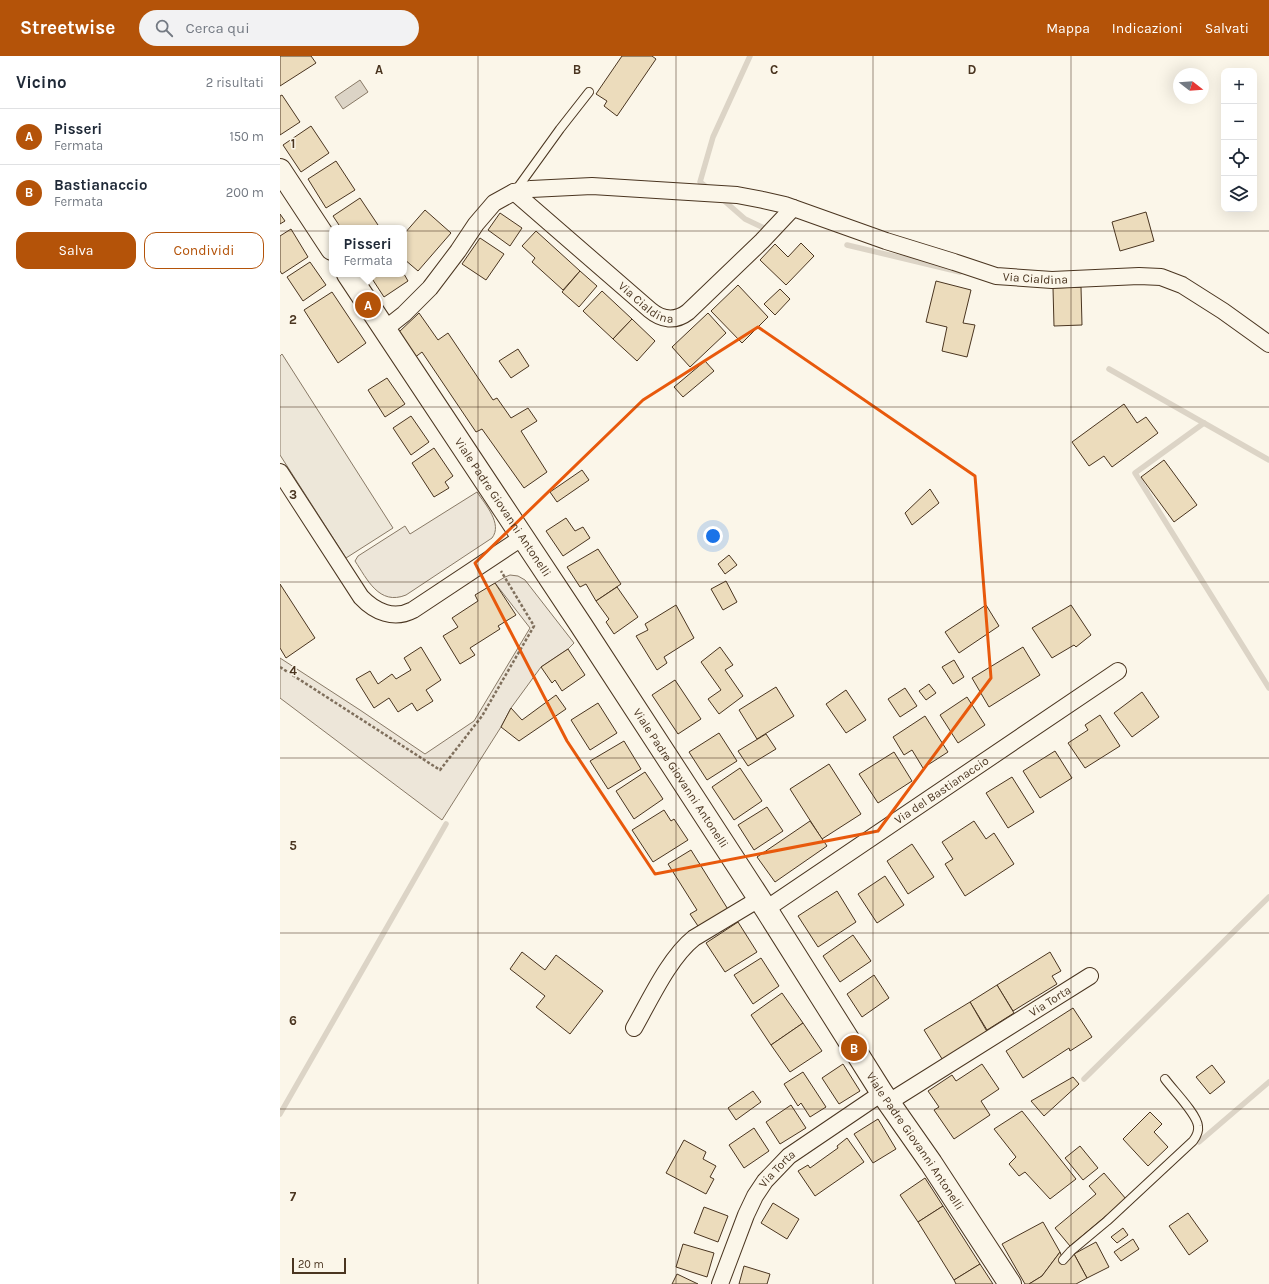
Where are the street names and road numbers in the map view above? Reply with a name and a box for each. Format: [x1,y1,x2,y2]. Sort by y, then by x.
street label: Via Cialdina [1002,269,1068,287]
street label: Via Cialdina [615,279,674,326]
street label: Viale Padre Giovanni Antonelli [452,435,554,579]
street label: Viale Padre Giovanni Antonelli [630,706,731,850]
street label: Via del Bastianaccio [892,753,991,827]
street label: Via Torta [1026,983,1074,1019]
street label: Viale Padre Giovanni Antonelli [864,1069,967,1213]
street label: Via Torta [756,1147,798,1190]

